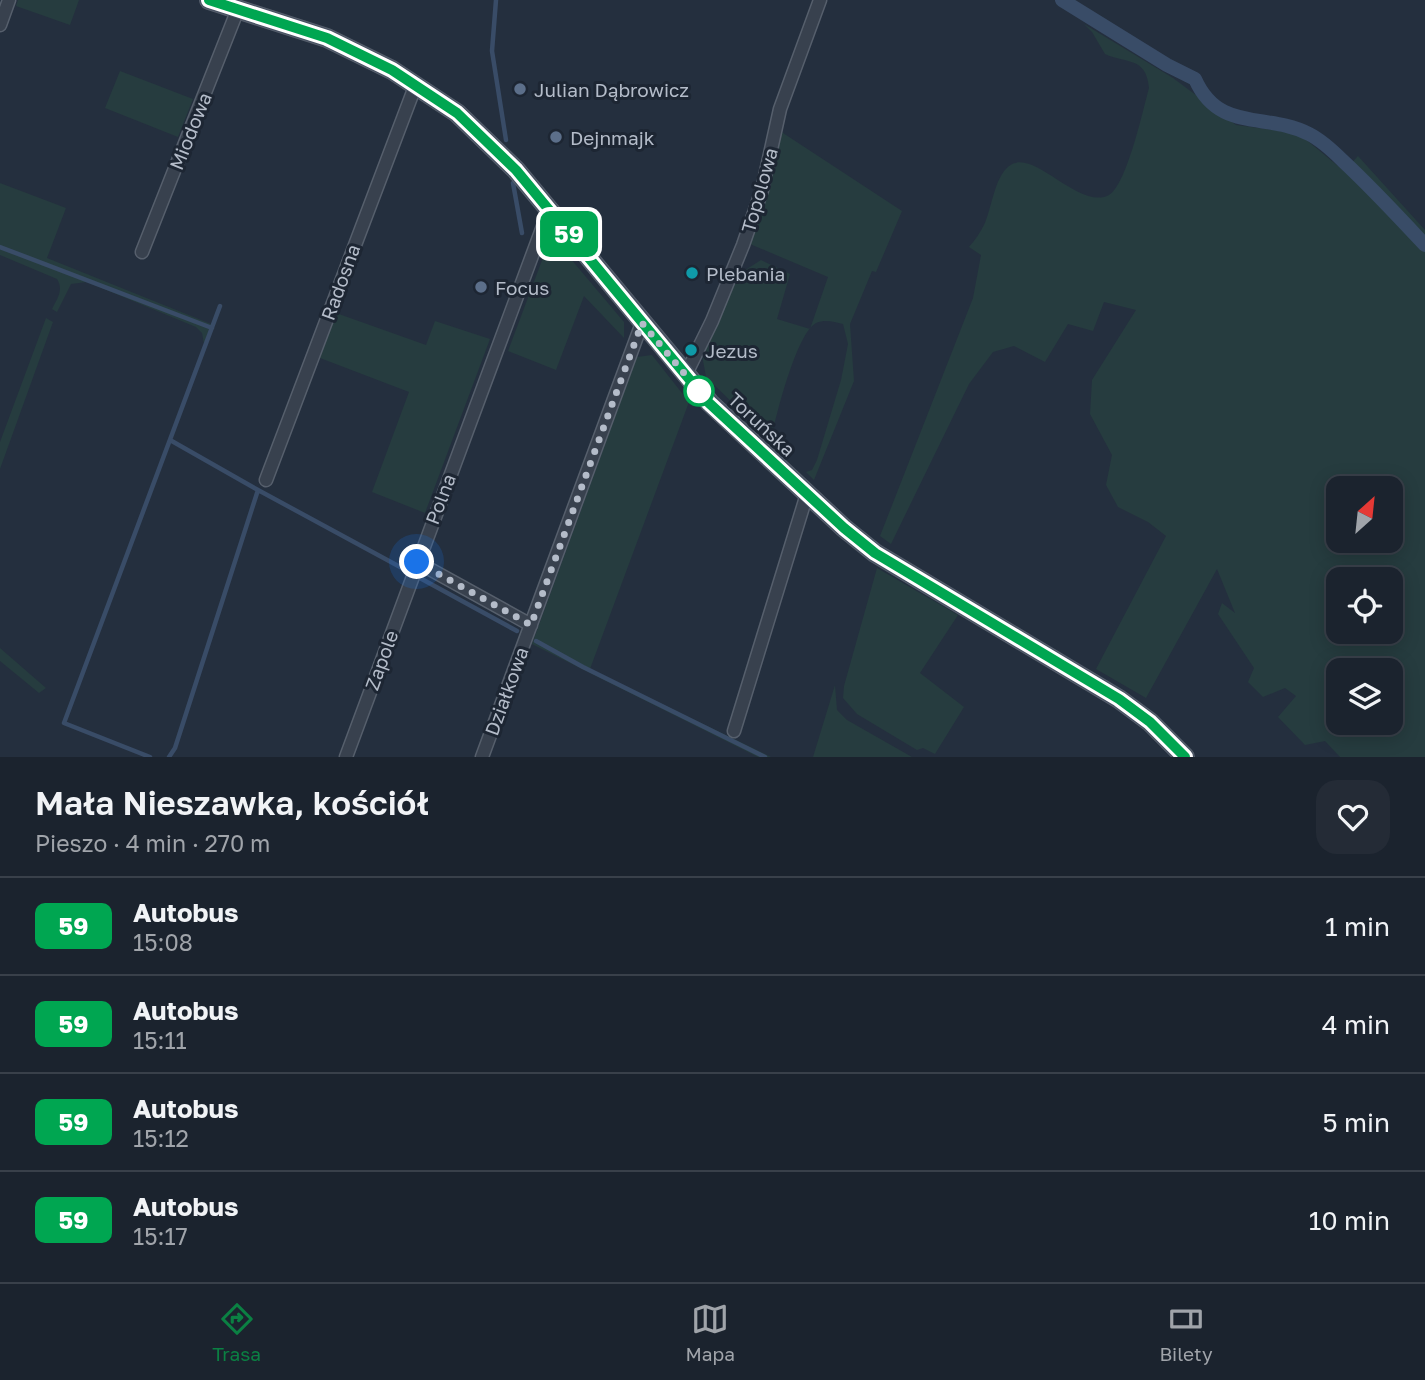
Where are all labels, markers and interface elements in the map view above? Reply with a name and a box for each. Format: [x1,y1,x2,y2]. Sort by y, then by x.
place label: Julian Dąbrowicz [534,78,689,101]
marker: Julian Dąbrowicz [512,81,528,97]
street label: Miodowa [164,89,216,173]
place label: Dejnmajk [570,126,655,149]
marker: Dejnmajk [548,129,564,145]
street label: Topolowa [736,145,782,235]
line badge: 59 [538,211,600,257]
text: 59 [554,219,584,248]
street label: Radosna [316,241,364,323]
place label: Plebania [706,262,785,285]
marker: Plebania [684,265,700,281]
place label: Focus [495,276,549,299]
marker: Focus [473,279,489,295]
place label: Jezus [705,339,758,362]
marker: Jezus [683,342,699,358]
unlabelled marker [684,376,714,406]
street label: Toruńska [724,387,800,461]
street label: Polna [420,471,460,527]
north arrow [1326,476,1404,553]
map controls [1326,476,1403,735]
your location [399,544,434,579]
button: locate [1326,567,1403,644]
street label: Zapole [360,627,402,693]
street label: Działkowa [479,644,533,738]
button: layers [1326,658,1403,735]
button: heart [1316,780,1390,854]
text: Mała Nieszawka, kościół [35,783,429,822]
text: Pieszo · 4 min · 270 m [35,829,270,857]
text: Autobus [133,897,239,928]
text: 59 [59,911,88,940]
text: 1 min [1325,911,1390,942]
text: 15:08 [133,928,193,956]
text: Autobus [133,995,239,1026]
text: 59 [59,1009,88,1038]
text: 4 min [1322,1009,1390,1040]
text: 15:11 [133,1026,187,1054]
text: Autobus [133,1093,239,1124]
text: 59 [59,1107,88,1136]
text: 5 min [1322,1107,1390,1138]
text: 15:12 [133,1124,189,1152]
text: Autobus [133,1191,239,1222]
text: 59 [59,1205,88,1234]
text: 10 min [1309,1205,1390,1236]
text: 15:17 [133,1222,188,1250]
tab: Trasa [212,1300,261,1365]
tab: Mapa [685,1300,735,1365]
tab: Bilety [1159,1300,1213,1365]

